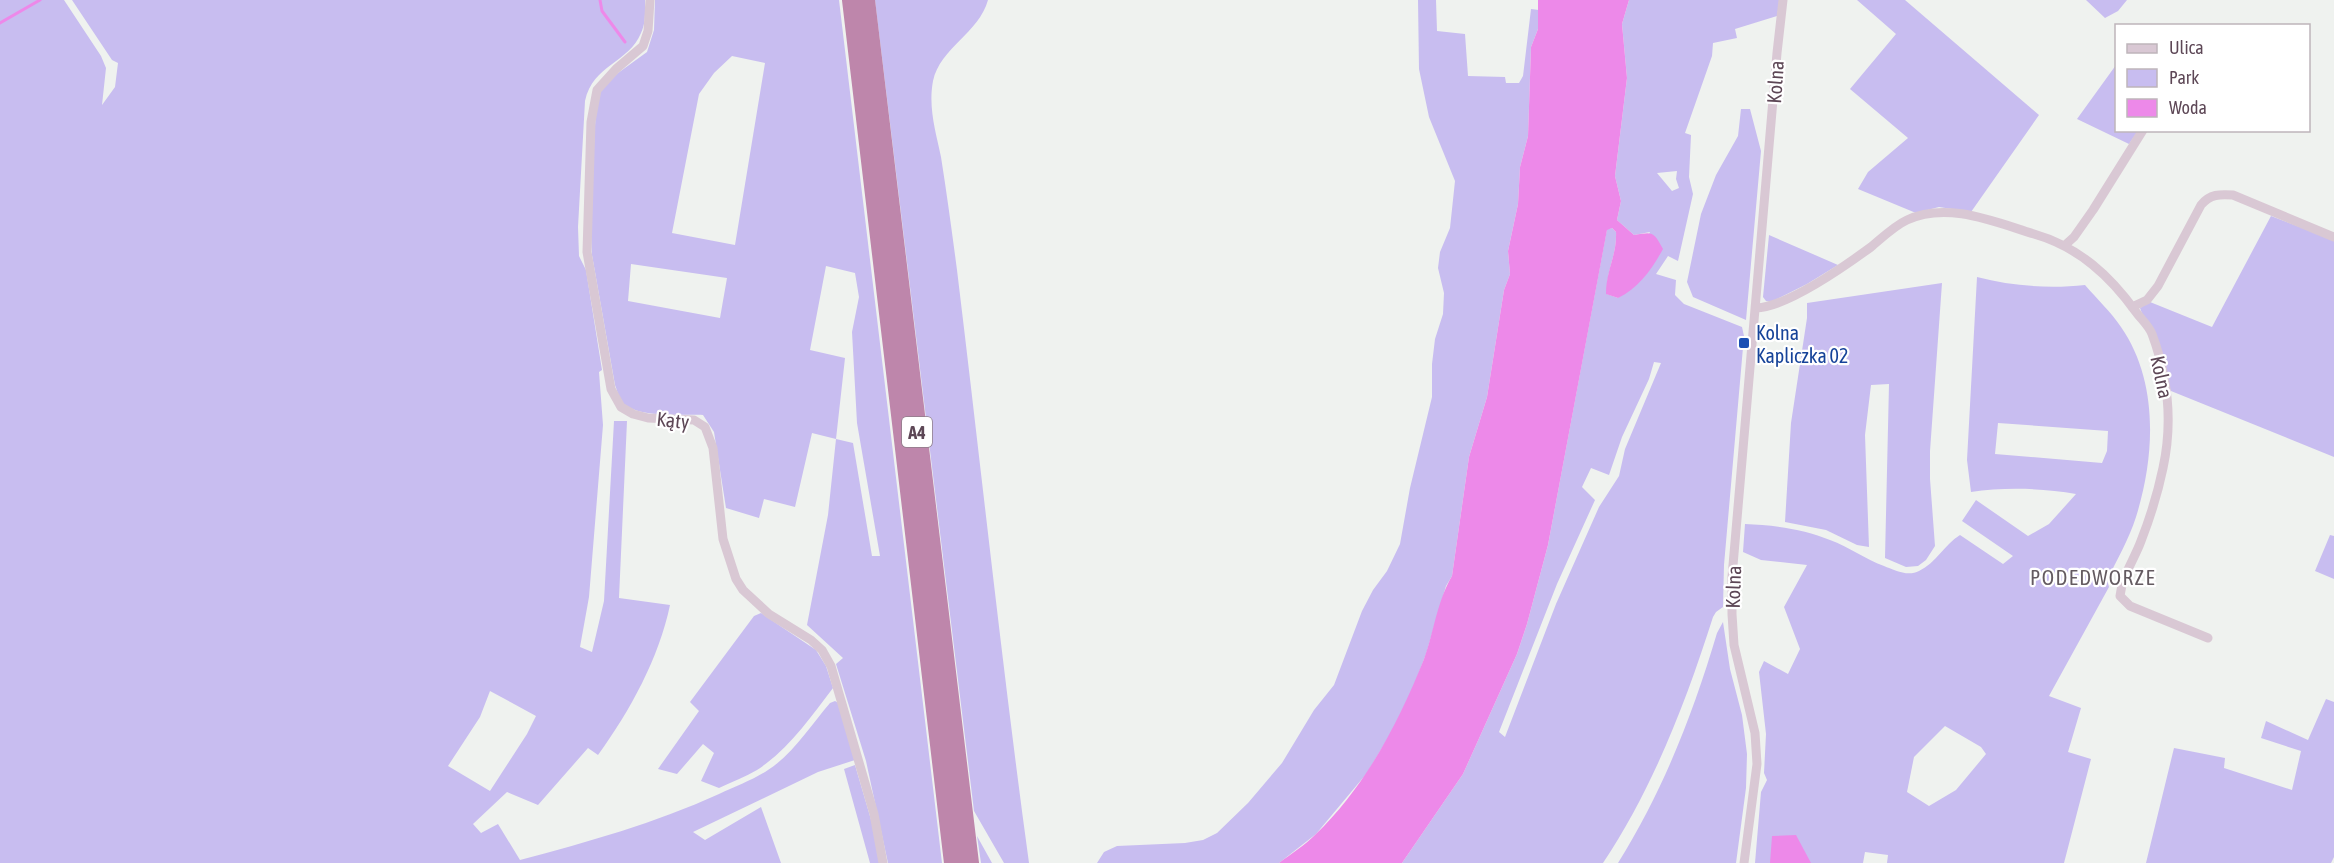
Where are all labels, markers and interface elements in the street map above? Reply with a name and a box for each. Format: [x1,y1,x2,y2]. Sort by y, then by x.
legend [2115,24,2310,132]
text: Ulica [2169,37,2204,58]
street label: Kolna [1762,60,1788,104]
text: Park [2169,67,2199,88]
text: Woda [2169,97,2207,118]
place label: Kolna Kapliczka 02 [1756,321,1848,367]
marker: Kolna Kapliczka 02 [1737,336,1751,350]
street label: Kolna [2146,354,2178,400]
street label: Kąty [656,407,690,433]
road number: A4 [902,417,932,447]
street label: Kolna [1721,565,1745,609]
district label: PODEDWORZE [2030,565,2156,589]

